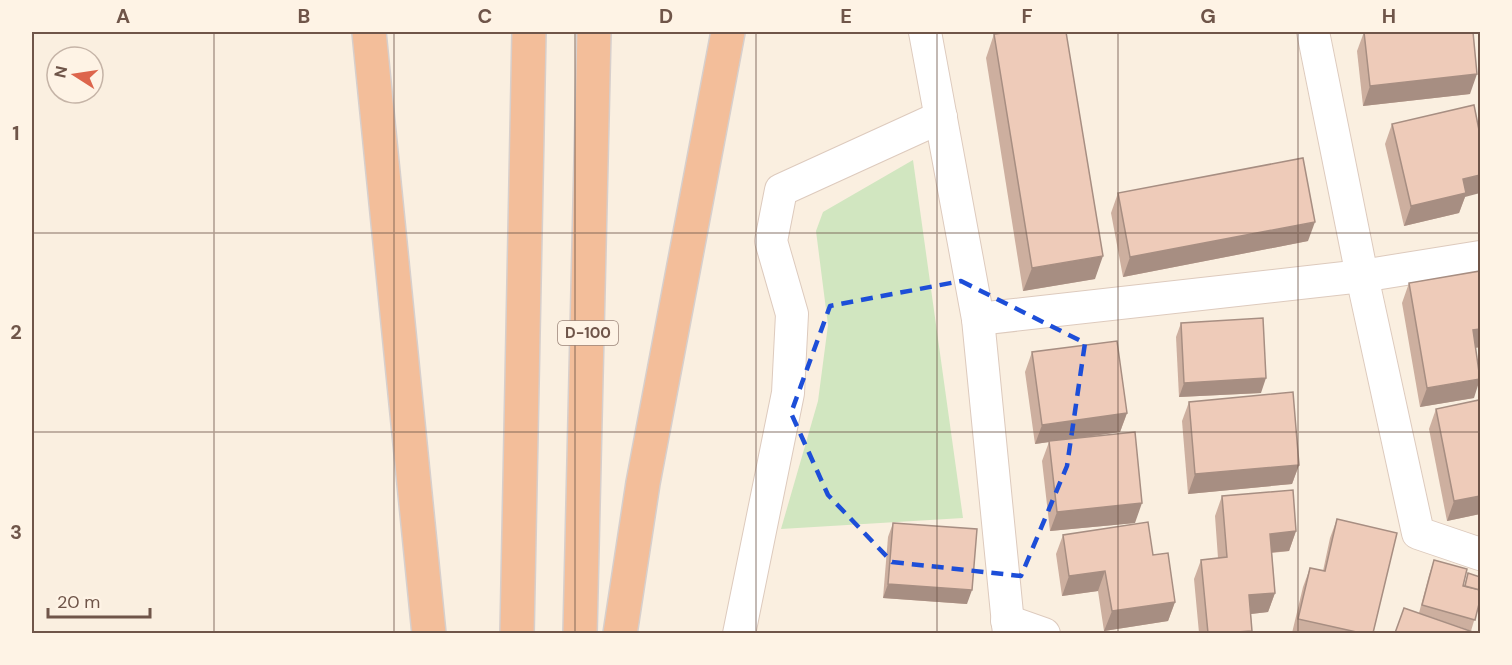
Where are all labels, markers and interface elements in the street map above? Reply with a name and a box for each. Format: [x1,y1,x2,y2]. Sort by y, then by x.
text: A [116,3,130,29]
text: B [298,3,310,29]
text: C [478,3,492,29]
text: D [659,3,673,29]
text: E [840,3,852,29]
text: F [1021,3,1033,29]
text: G [1200,3,1216,29]
text: H [1382,3,1396,29]
north arrow [45,45,105,105]
text: N [49,64,72,80]
text: 1 [12,120,20,146]
text: 2 [10,319,22,345]
road number: D-100 [558,321,618,345]
text: 3 [10,519,22,545]
scale bar [48,581,150,619]
text: 20 m [57,590,100,614]

